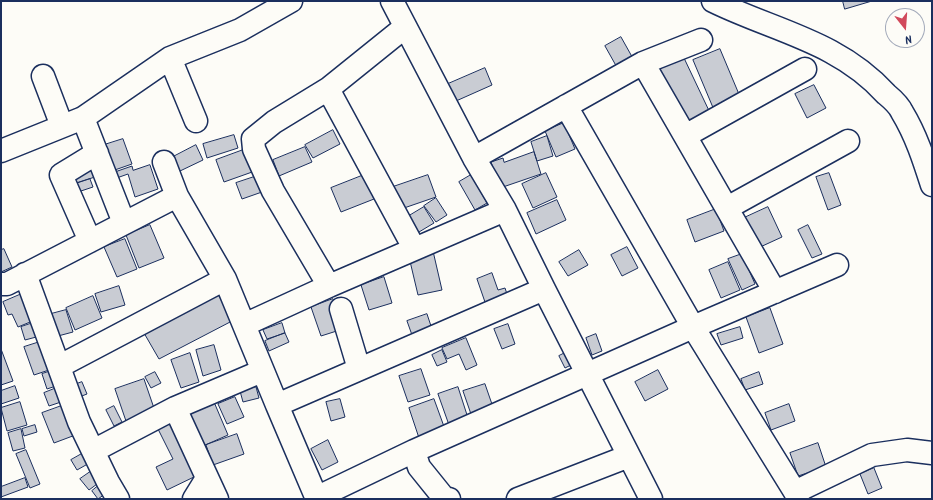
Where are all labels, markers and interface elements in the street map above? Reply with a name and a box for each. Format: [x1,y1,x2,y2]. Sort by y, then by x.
north arrow [885,8,925,48]
text: N [902,29,914,48]

